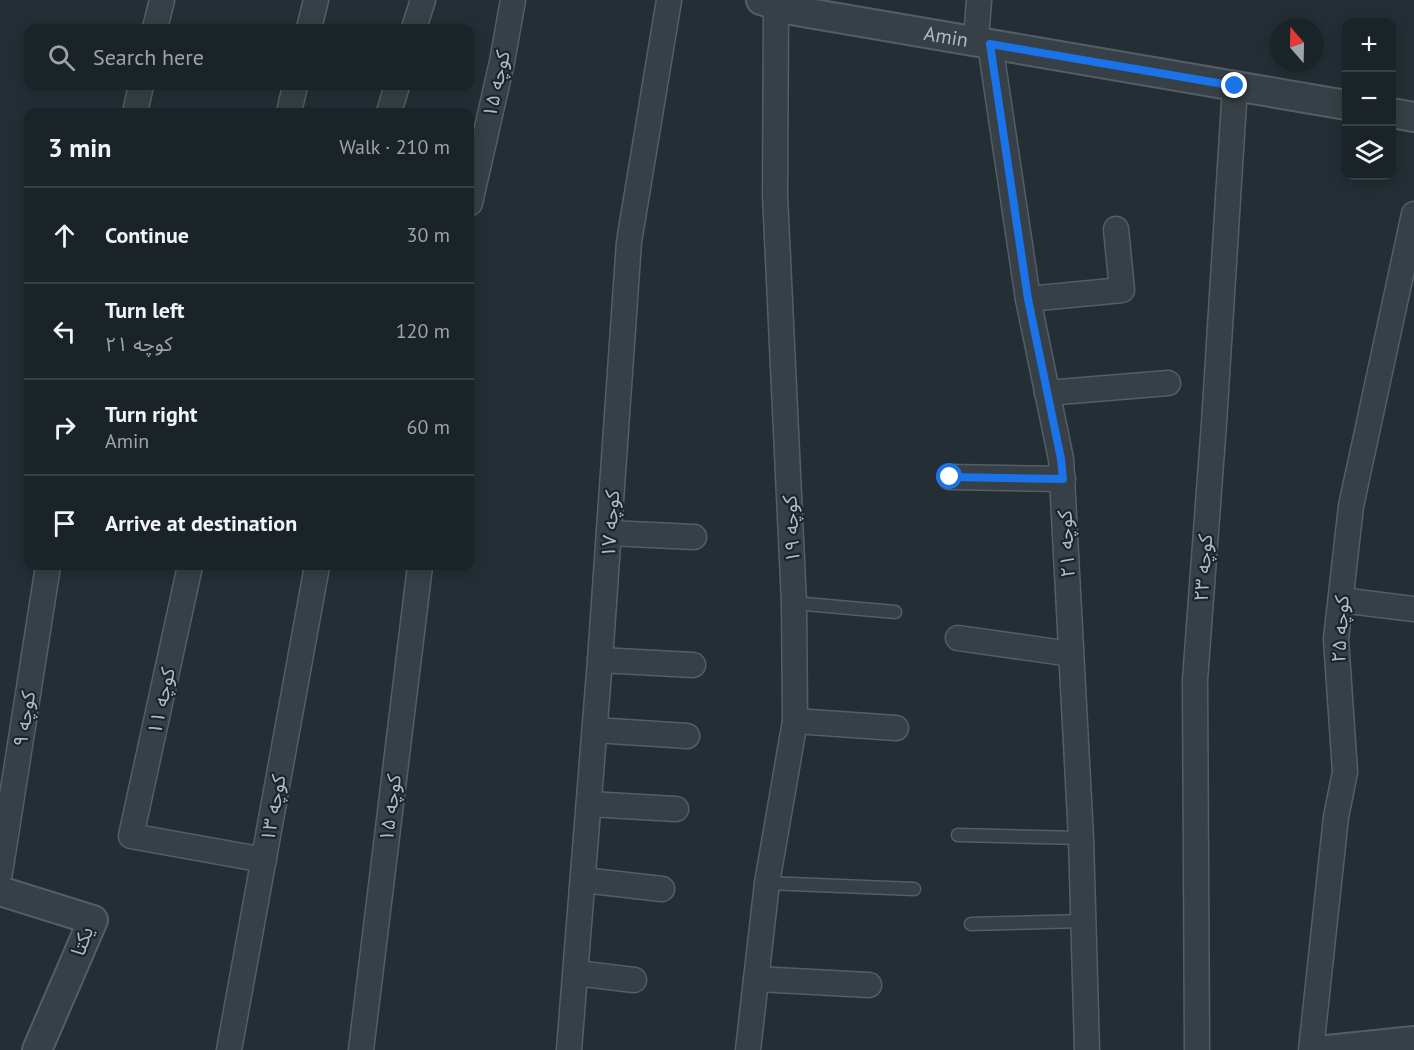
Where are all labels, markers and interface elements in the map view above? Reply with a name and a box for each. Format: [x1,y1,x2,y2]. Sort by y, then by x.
north arrow [1270,18,1324,72]
map controls [1342,18,1396,180]
button: + [1342,18,1396,72]
street label: Amin [922,20,970,53]
search box [24,24,474,90]
icon: search [45,41,78,74]
text: Search here [93,43,204,71]
street label: کوچه ۱۵ [476,48,516,120]
route end [1221,72,1247,98]
button: − [1342,72,1396,126]
button: layers [1342,126,1396,180]
text: 3 min [48,131,111,164]
text: Walk · 210 m [339,134,450,160]
icon: ahead [48,219,81,252]
text: Continue [105,221,189,249]
text: 30 m [407,222,450,248]
text: Turn left [105,296,185,324]
icon: left [48,315,81,348]
text: 120 m [396,318,450,344]
text: کوچه ۲۱ [105,331,172,357]
text: Turn right [105,400,197,428]
icon: right [48,411,81,444]
text: 60 m [407,414,450,440]
text: Amin [105,428,149,454]
route start [936,463,962,489]
street label: کوچه ۱۷ [595,489,625,559]
street label: کوچه ۱۹ [776,494,806,563]
icon: arrive [48,507,81,540]
text: Arrive at destination [105,509,297,537]
street label: کوچه ۲۱ [1051,509,1081,578]
street label: کوچه ۲۳ [1188,533,1218,603]
street label: کوچه ۲۵ [1325,594,1355,663]
street label: کوچه ۱۱ [141,665,181,737]
street label: کوچه ۹ [7,689,41,749]
street label: کوچه ۱۳ [254,772,292,843]
street label: کوچه ۱۵ [373,772,407,843]
street label: یکتا [65,923,99,959]

